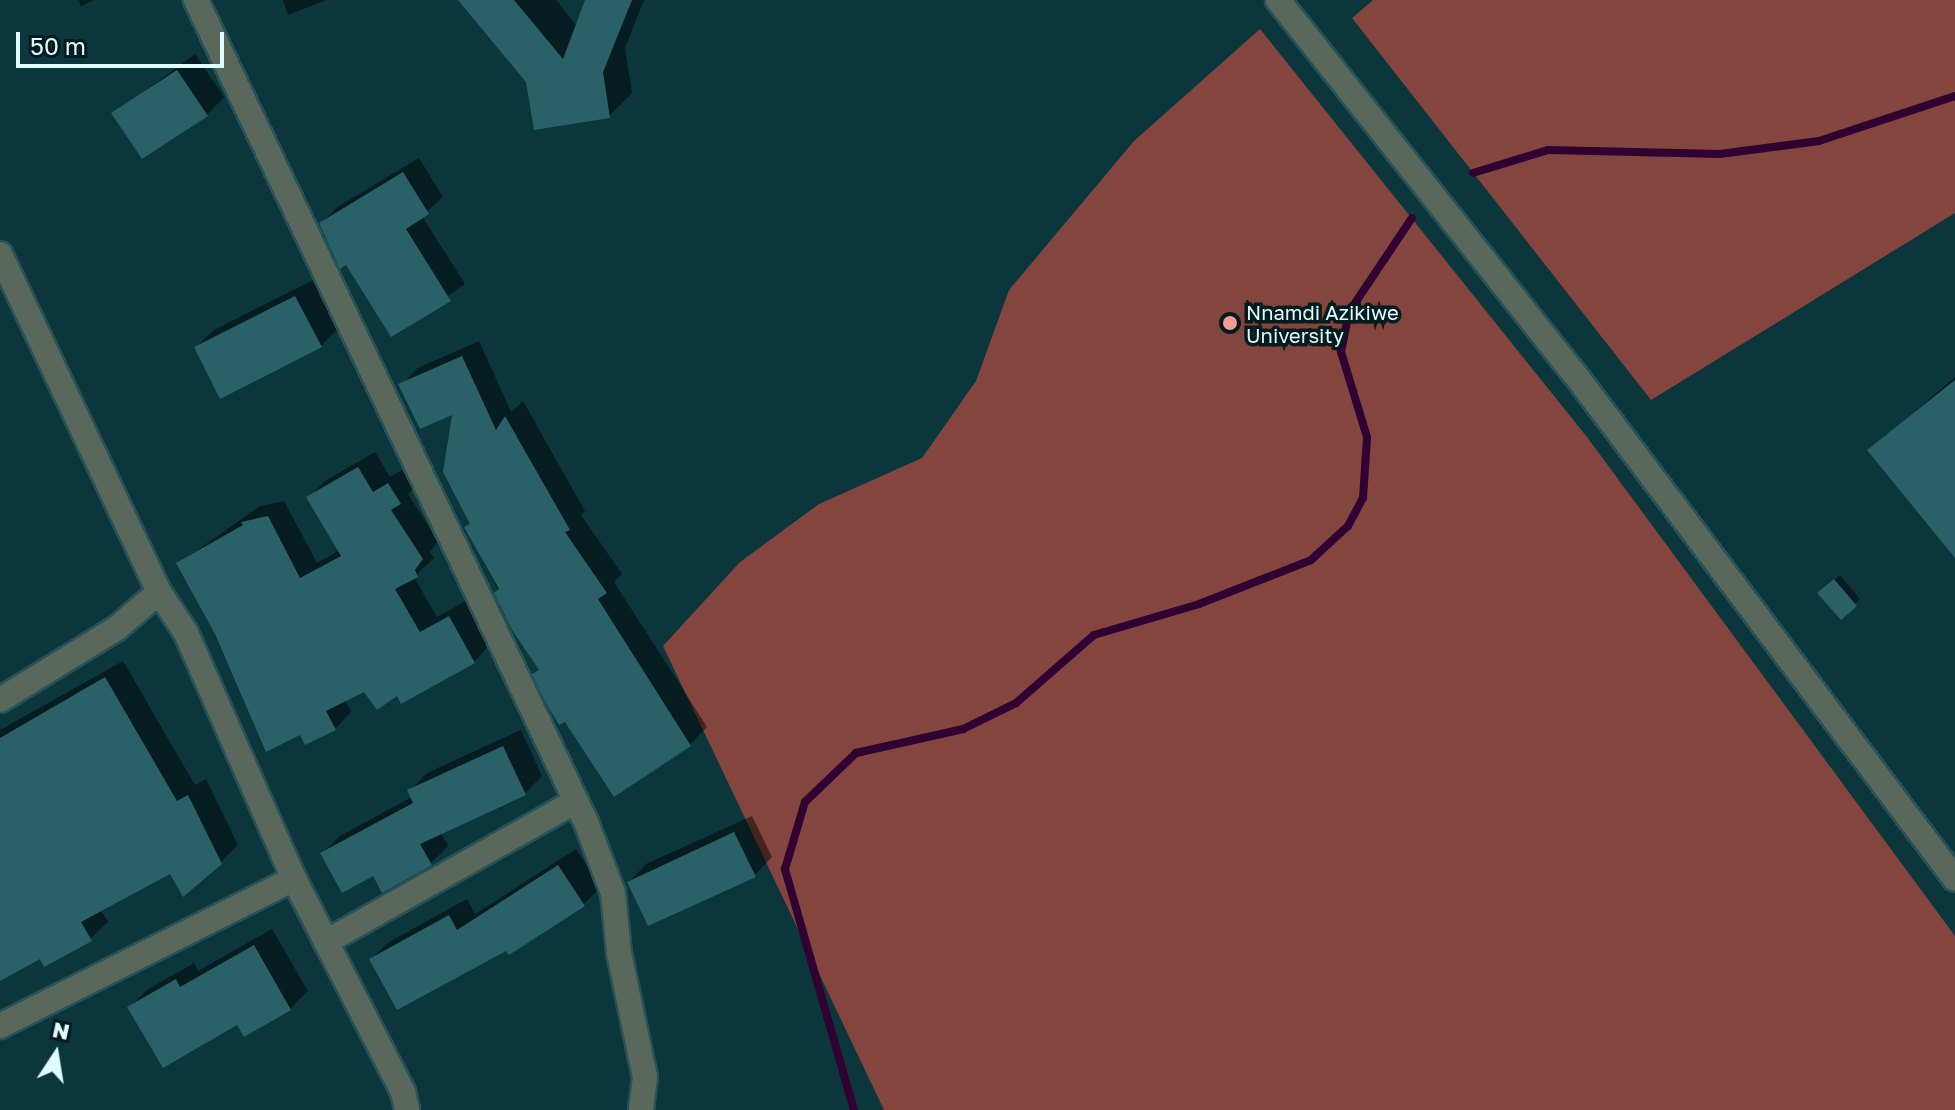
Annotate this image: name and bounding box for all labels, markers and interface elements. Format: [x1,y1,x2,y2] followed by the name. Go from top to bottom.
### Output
[20,16,228,66] scale bar
[30,31,86,60] text: 50 m
[1246,300,1399,347] place label: Nnamdi Azikiwe University
[1221,314,1239,332] marker: Nnamdi Azikiwe University
[16,1014,96,1094] north arrow
[50,1015,72,1045] text: N

